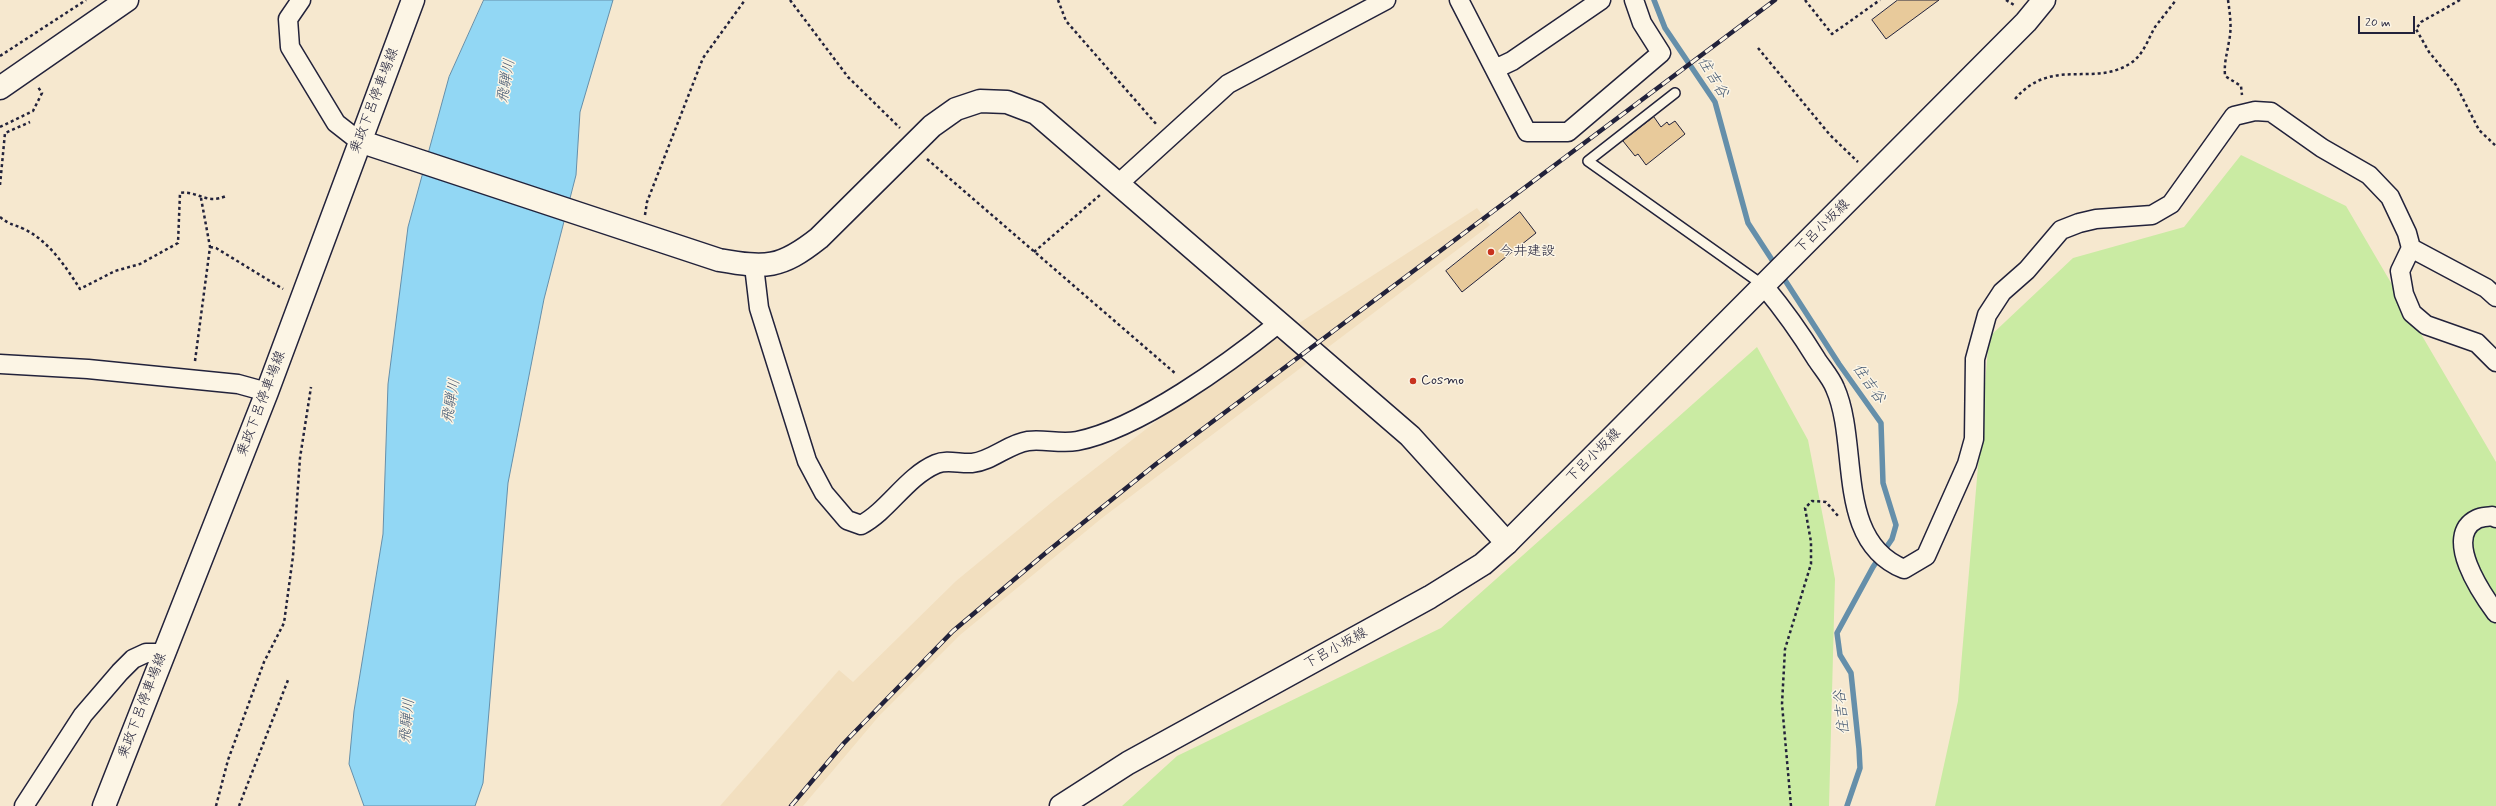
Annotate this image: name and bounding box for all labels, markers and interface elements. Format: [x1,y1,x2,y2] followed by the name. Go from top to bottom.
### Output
[2360,8,2417,34] scale bar
[2365,15,2391,31] text: 20 m
[347,46,403,156] street label: 乗政下呂停車場線
[1693,54,1731,102] water label: 住吉谷
[494,57,520,105] water label: 飛騨川
[1792,196,1854,258] street label: 下呂小坂線
[1499,244,1555,260] place label: 今井建設
[1486,247,1496,257] marker: 今井建設
[234,349,290,459] street label: 乗政下呂停車場線
[1848,360,1888,408] water label: 住吉谷
[1421,373,1464,389] place label: Cosmo
[1408,376,1418,386] marker: Cosmo
[439,377,465,425] water label: 飛騨川
[1563,425,1625,487] street label: 下呂小坂線
[1301,625,1371,673] street label: 下呂小坂線
[115,651,171,761] street label: 乗政下呂停車場線
[1832,689,1854,735] water label: 住吉谷
[397,698,419,744] water label: 飛騨川

